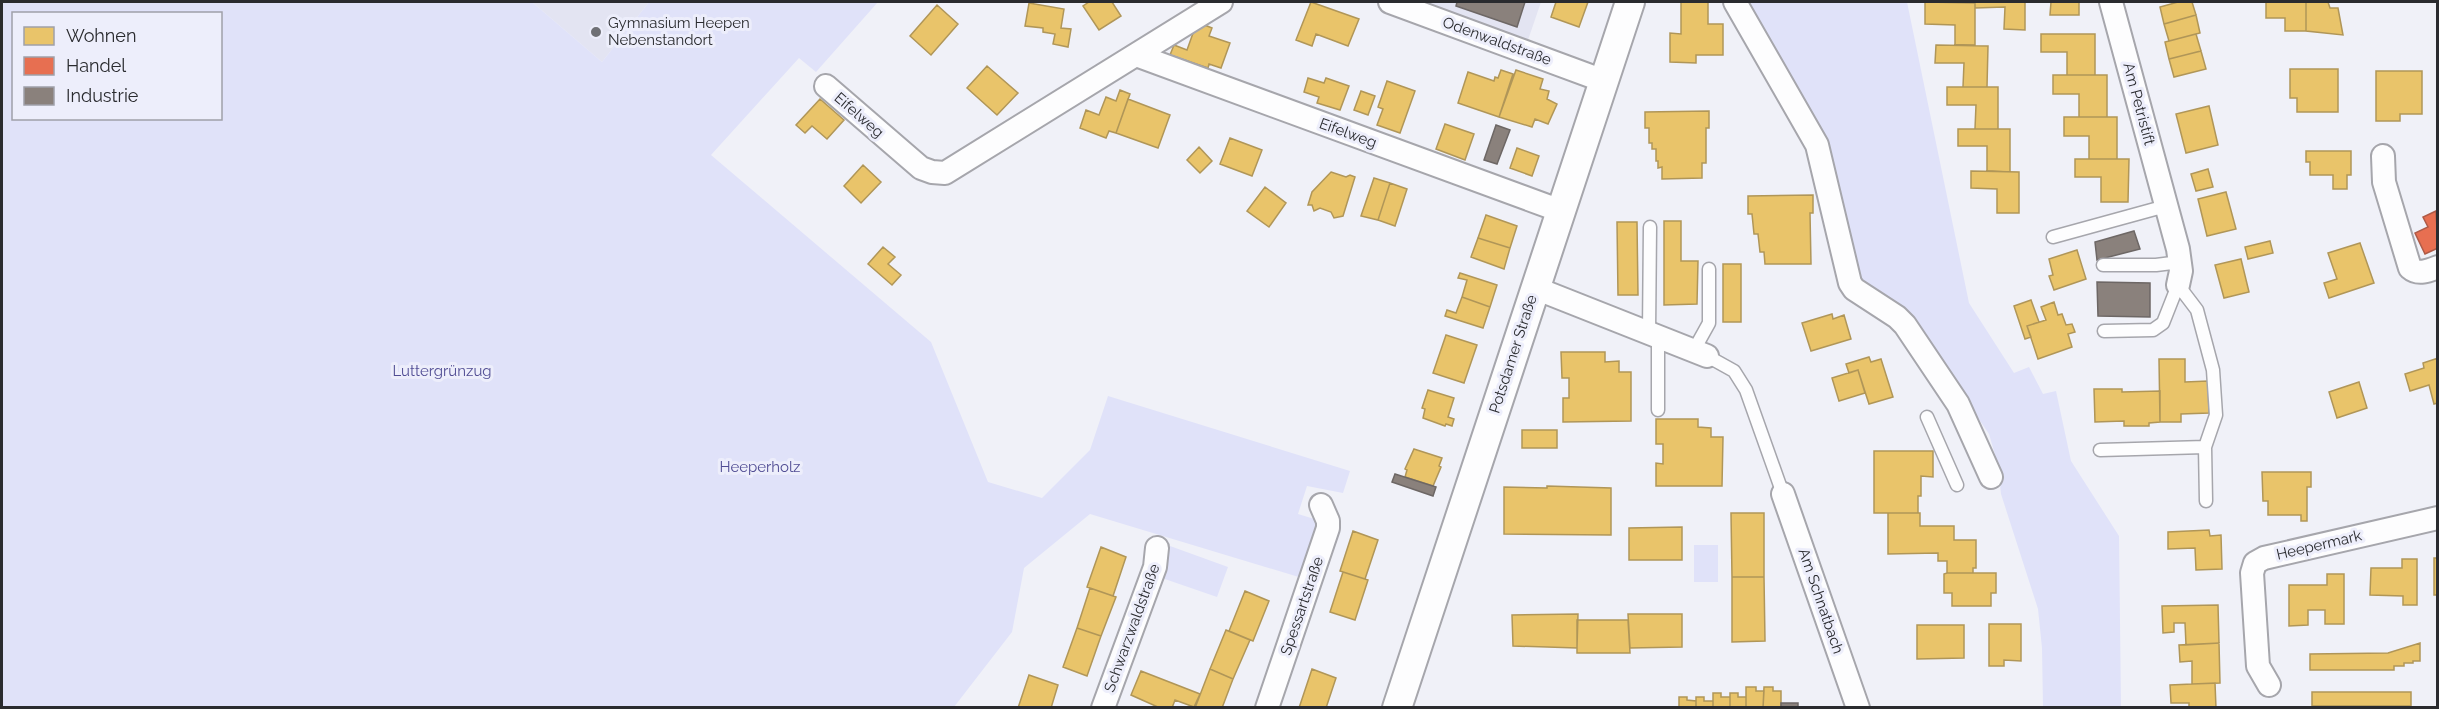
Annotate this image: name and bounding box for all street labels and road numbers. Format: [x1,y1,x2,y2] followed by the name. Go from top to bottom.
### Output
[1440,13,1554,69] street label: Odenwaldstraße
[2119,61,2159,147] street label: Am Petristift
[831,89,887,141] street label: Eifelweg
[1317,114,1379,152] street label: Eifelweg
[1485,292,1541,416] street label: Potsdamer Straße
[2275,526,2363,564] street label: Heepermark
[1795,546,1847,656] street label: Am Schnatbach
[1277,554,1327,658] street label: Spessartstraße
[1100,561,1164,695] street label: Schwarzwaldstraße

